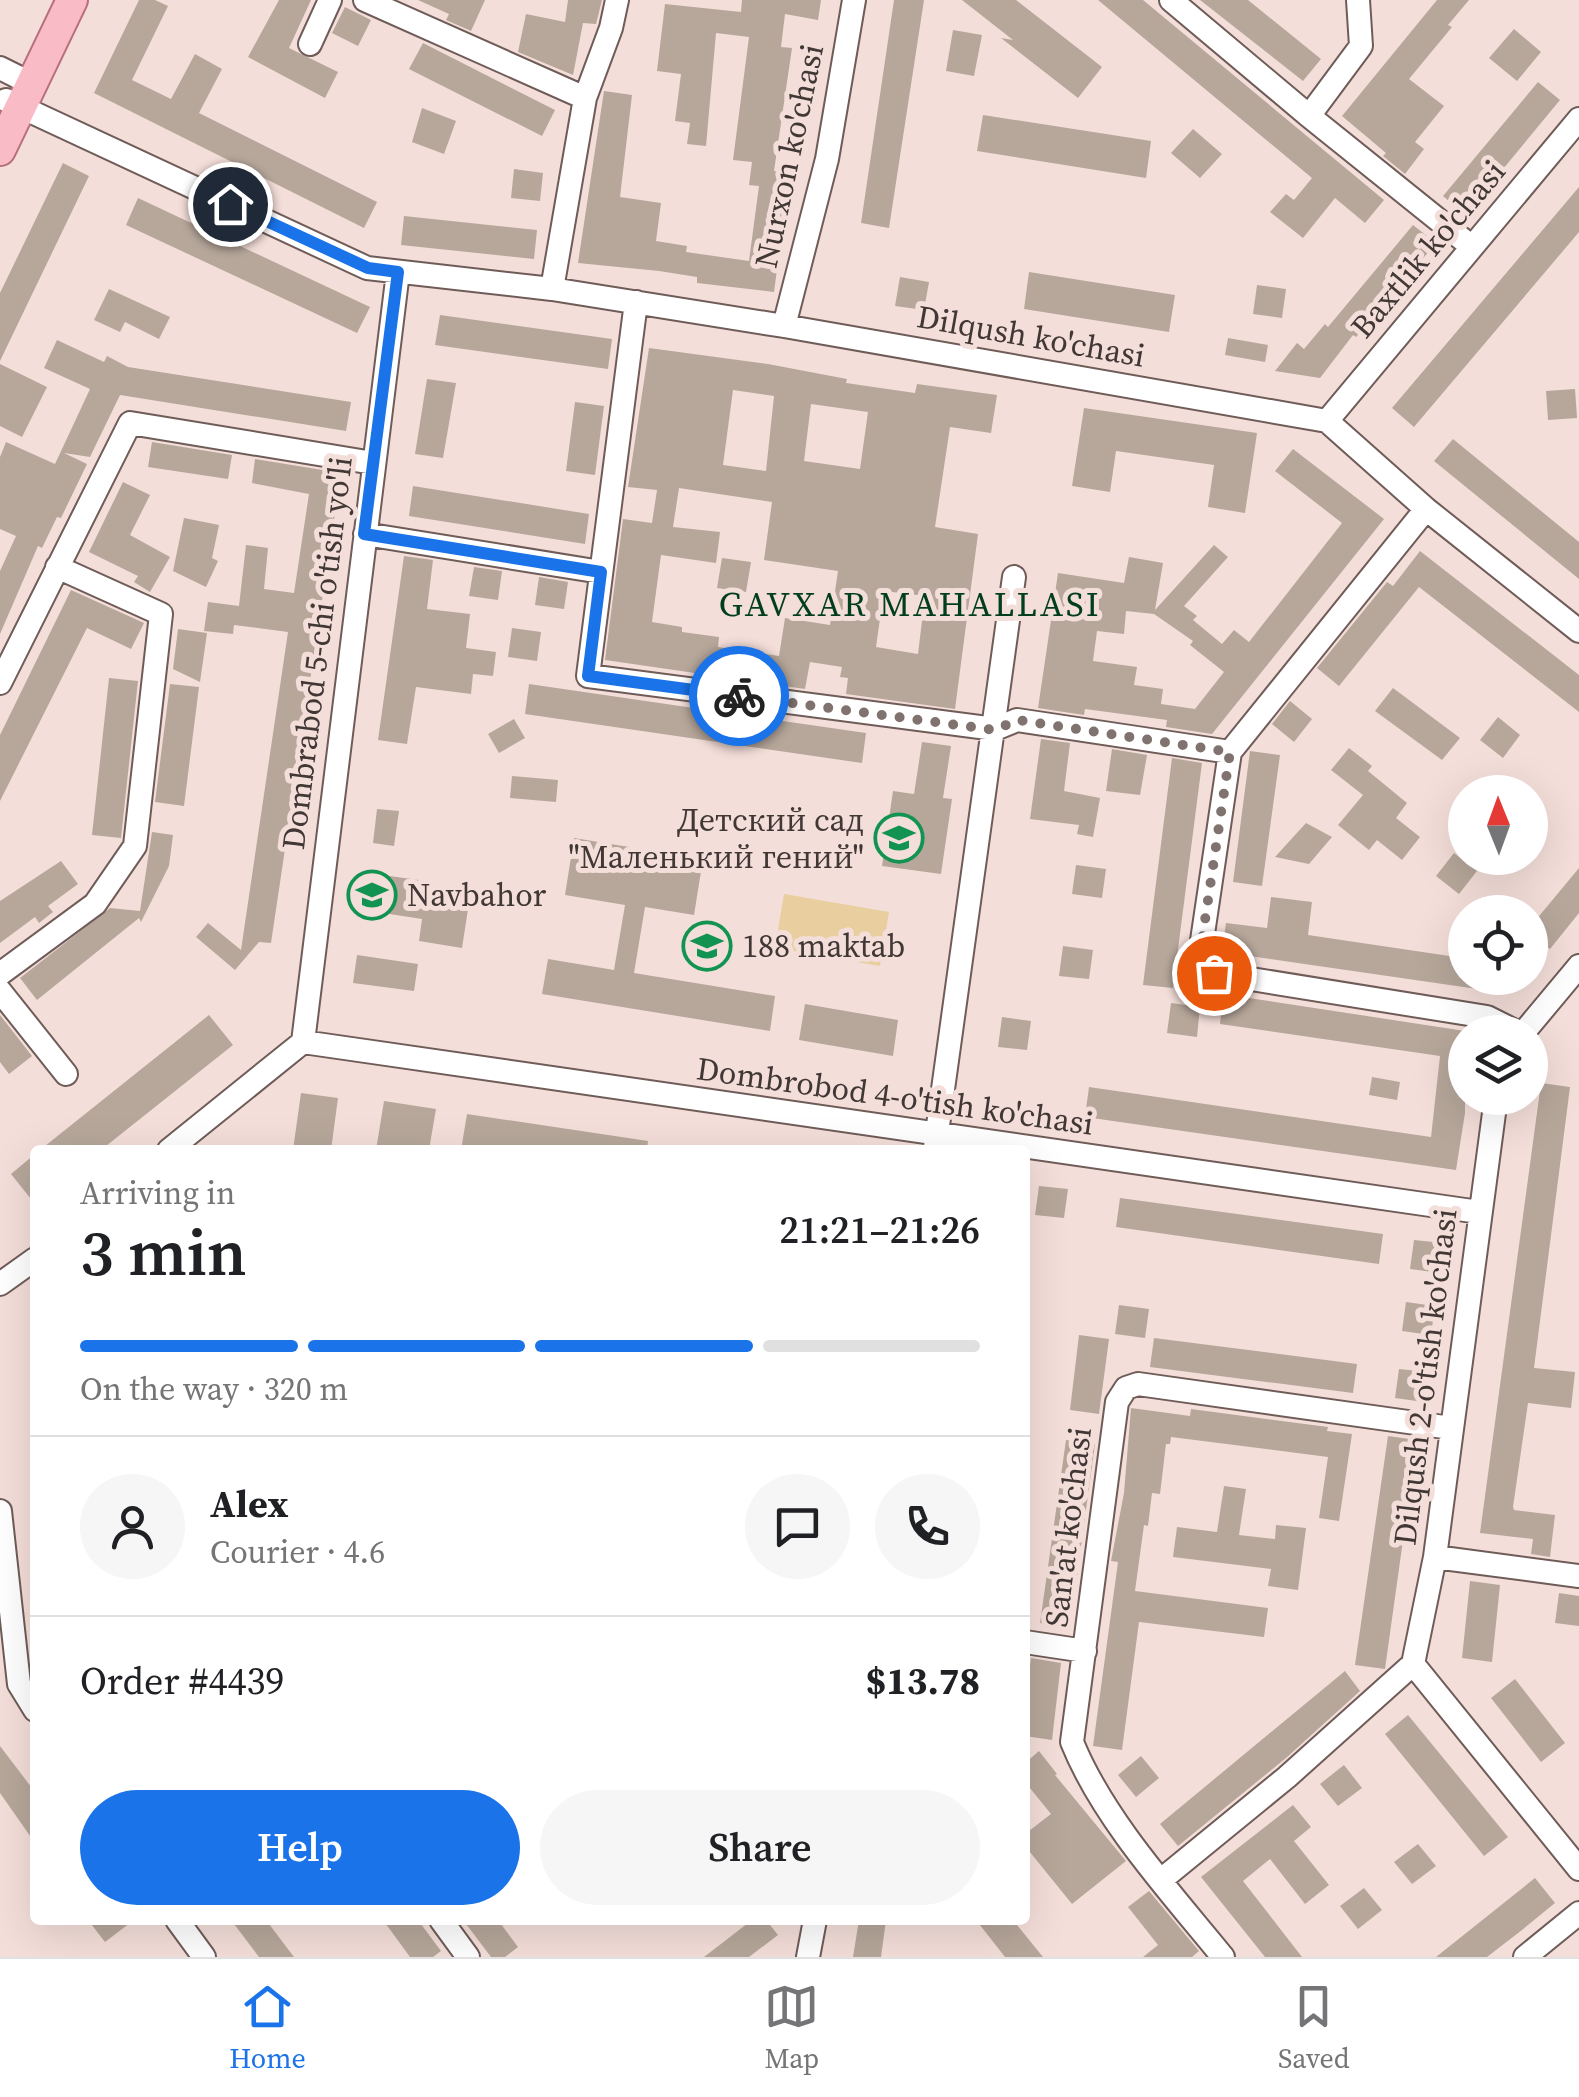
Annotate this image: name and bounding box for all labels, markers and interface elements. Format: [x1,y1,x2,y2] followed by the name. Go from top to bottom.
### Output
[744,40,834,272] street label: Nurxon ko'chasi
[1341,151,1515,347] street label: Baxtlik ko'chasi
[188,162,273,247] pin
[203,177,258,232] icon: home
[914,294,1148,378] street label: Dilqush ko'chasi
[271,454,363,852] street label: Dombrabod 5-chi o'tish yo'li
[719,580,1101,628] district label: GAVXAR MAHALLASI
[689,646,789,746] courier
[712,669,767,724] icon: bike
[1448,775,1548,875] north arrow
[1448,775,1548,1115] map controls
[568,798,864,879] place label: Детский сад "Маленький гений"
[873,812,925,864] school or university icon: Детский сад "Маленький гений"
[346,869,398,921] school or university icon: Navbahor
[407,873,547,917] place label: Navbahor
[1448,895,1548,995] button: locate
[681,920,733,972] school or university icon: 188 maktab
[742,924,905,968] place label: 188 maktab
[1172,931,1257,1016] pin
[1187,946,1242,1001] icon: bag
[1448,1015,1548,1115] button: layers
[694,1046,1096,1146] street label: Dombrobod 4-o'tish ko'chasi
[80,1171,235,1215] text: Arriving in
[779,1204,980,1256] text: 21:21–21:26
[1383,1206,1467,1548] street label: Dilqush 2-o'tish ko'chasi
[80,1208,247,1297] text: 3 min
[80,1367,348,1411] text: On the way · 320 m
[1034,1424,1102,1630] street label: San'at ko'chasi
[80,1474,185,1579] button: person
[745,1474,850,1579] button: chat
[875,1474,980,1579] button: phone
[210,1478,288,1530] text: Alex
[210,1530,385,1574] text: Courier · 4.6
[80,1655,284,1707] text: Order #4439
[866,1655,980,1707] text: $13.78
[80,1790,520,1905] button: Help
[540,1790,980,1905] button: Share
[229,1979,306,2077] tab: Home
[764,1979,819,2077] tab: Map
[1278,1979,1350,2077] tab: Saved

